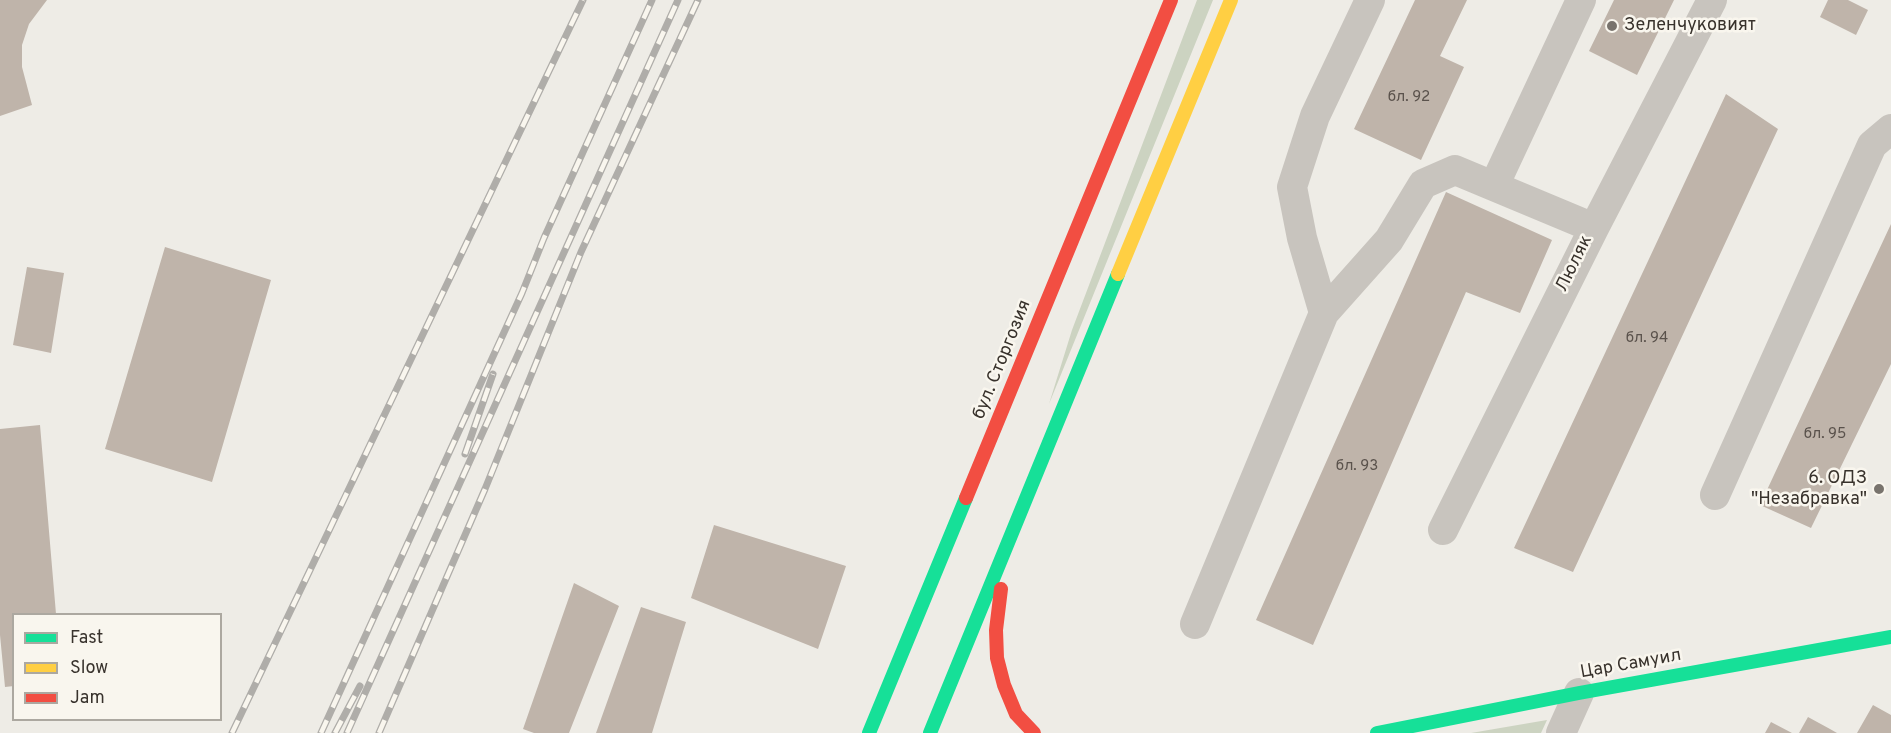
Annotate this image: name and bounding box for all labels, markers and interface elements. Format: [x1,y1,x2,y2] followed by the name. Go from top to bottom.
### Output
[1624,15,1756,37] place label: Зеленчуковият
[1605,19,1619,33] marker: Зеленчуковият
[1388,89,1430,107] house number: бл. 92
[1552,232,1598,296] street label: Люляк
[969,297,1037,423] street label: бул. Сторгозия
[1626,330,1668,348] house number: бл. 94
[1804,426,1846,444] house number: бл. 95
[1336,458,1378,476] house number: бл. 93
[1751,468,1867,510] place label: 6. ОДЗ "Незабравка"
[1872,482,1886,496] marker: 6. ОДЗ "Незабравка"
[12,613,222,721] legend
[70,627,103,650] text: Fast
[1579,646,1683,684] street label: Цар Самуил
[70,657,108,680] text: Slow
[70,687,105,710] text: Jam

